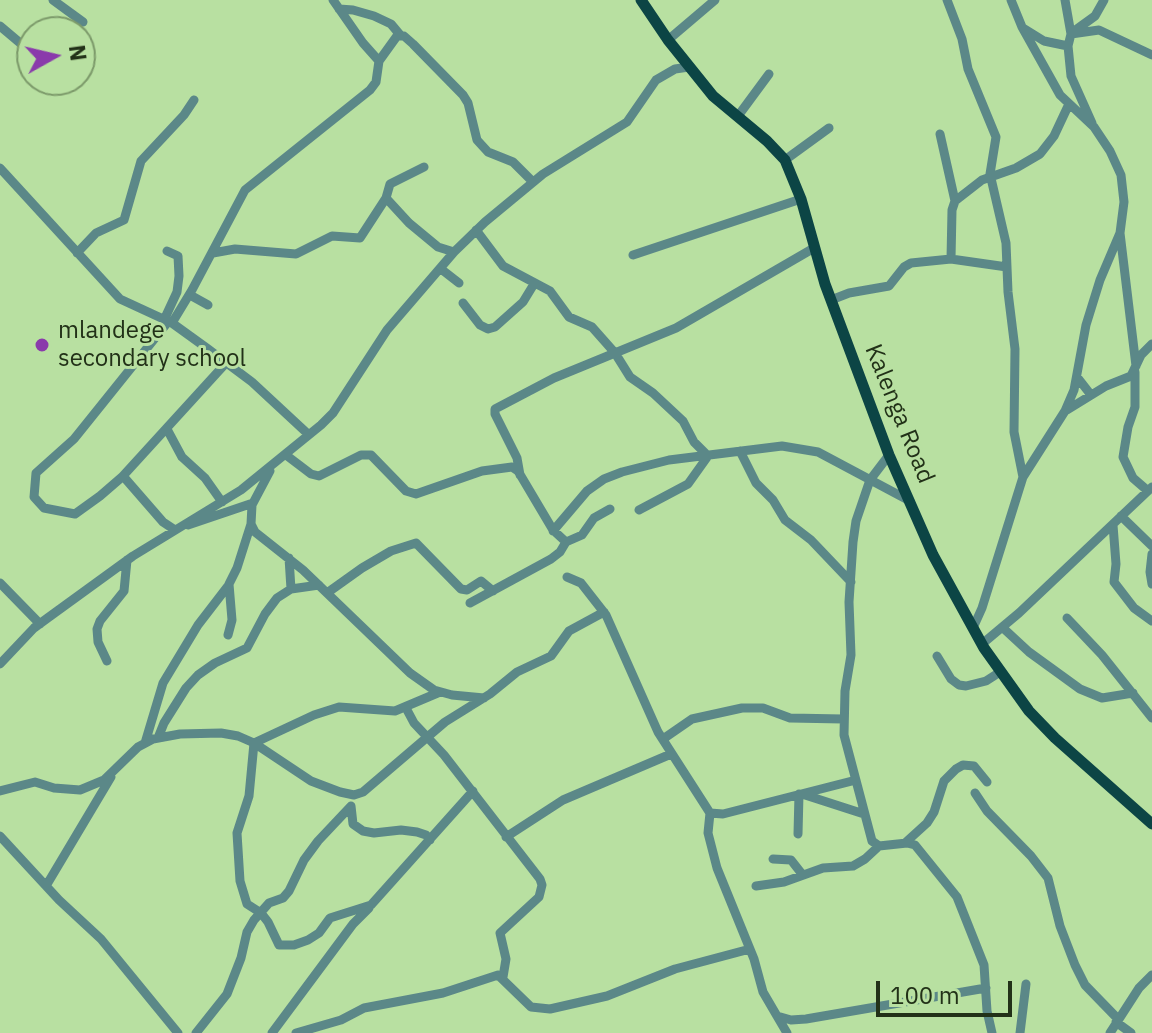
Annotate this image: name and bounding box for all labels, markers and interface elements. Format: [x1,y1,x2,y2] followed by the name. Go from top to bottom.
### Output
[16,16,96,96] north arrow
[63,43,94,63] text: N
[58,317,246,373] place label: mlandege secondary school
[33,336,51,354] marker: mlandege secondary school
[858,340,940,488] street label: Kalenga Road
[880,965,1016,1015] scale bar
[890,979,960,1011] text: 100 m

